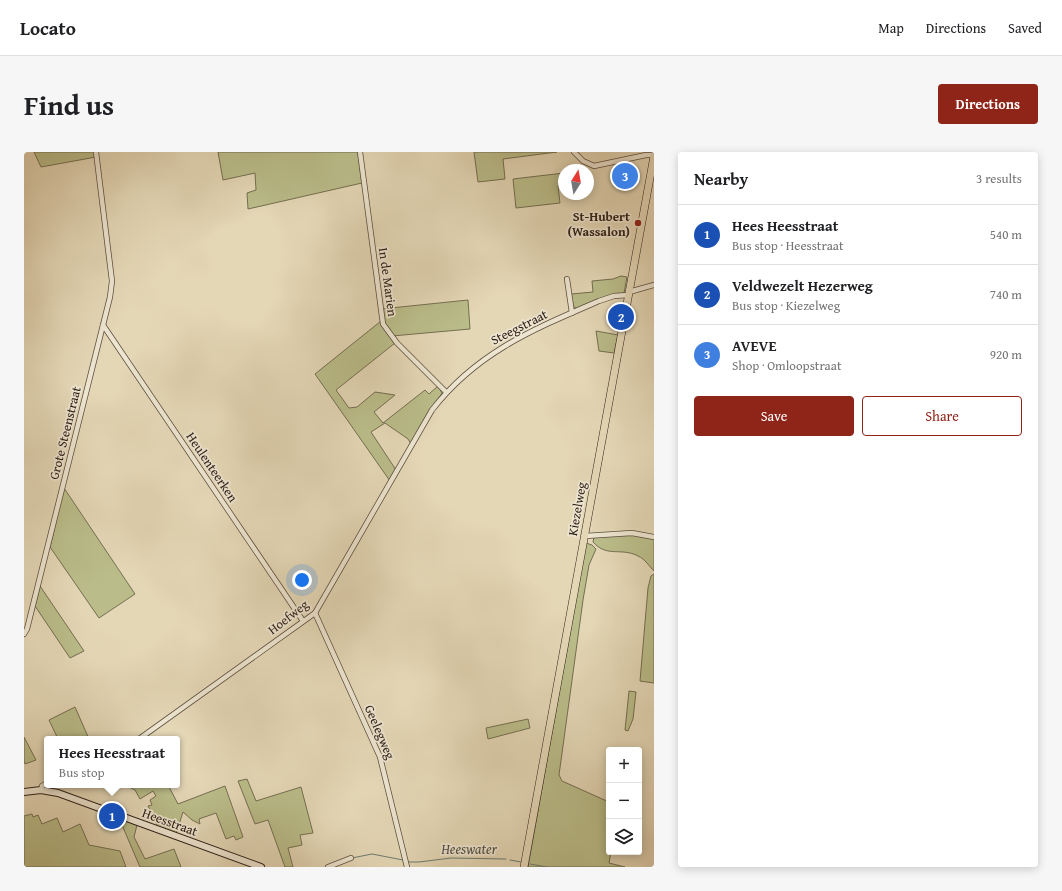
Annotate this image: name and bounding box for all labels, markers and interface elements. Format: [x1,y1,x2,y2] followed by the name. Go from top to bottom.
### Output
[20,14,76,42] text: Locato
[878,18,904,38] text: Map
[926,18,986,38] text: Directions
[1008,18,1042,38] text: Saved
[24,84,114,125] text: Find us
[938,84,1038,124] button: Directions
[612,161,638,191] pin: 3
[558,164,594,200] north arrow
[694,166,748,191] text: Nearby
[976,169,1022,188] text: 3 results
[568,207,630,241] place label: St-Hubert (Wassalon)
[732,215,838,236] text: Hees Heesstraat
[633,218,643,228] marker: St-Hubert (Wassalon)
[704,225,710,244] text: 1
[990,225,1022,244] text: 540 m
[732,236,844,255] text: Bus stop · Heesstraat
[374,246,402,318] street label: In de Marien
[732,275,873,296] text: Veldwezelt Hezerweg
[704,285,710,304] text: 2
[990,285,1022,304] text: 740 m
[732,296,840,315] text: Bus stop · Kiezelweg
[608,302,634,332] pin: 2
[487,304,551,349] street label: Steegstraat
[732,335,777,356] text: AVEVE
[704,345,710,364] text: 3
[990,345,1022,364] text: 920 m
[732,356,841,375] text: Shop · Omloopstraat
[44,384,86,482] street label: Grote Steenstraat
[694,396,854,436] button: Save
[862,396,1022,436] button: Share
[182,428,243,506] street label: Heulenteerken
[563,480,591,537] street label: Kiezelweg
[292,570,312,590] your location
[264,595,313,639] street label: Hoefweg
[360,702,400,763] street label: Geelegweg
[44,736,180,788] popup
[59,742,165,763] text: Hees Heesstraat
[606,747,642,855] map controls
[606,747,642,783] button: +
[59,763,105,782] text: Bus stop
[606,783,642,819] button: −
[99,801,125,831] pin: 1
[140,803,201,841] street label: Heesstraat
[606,819,642,855] button: layers
[440,839,498,859] water label: Heeswater

